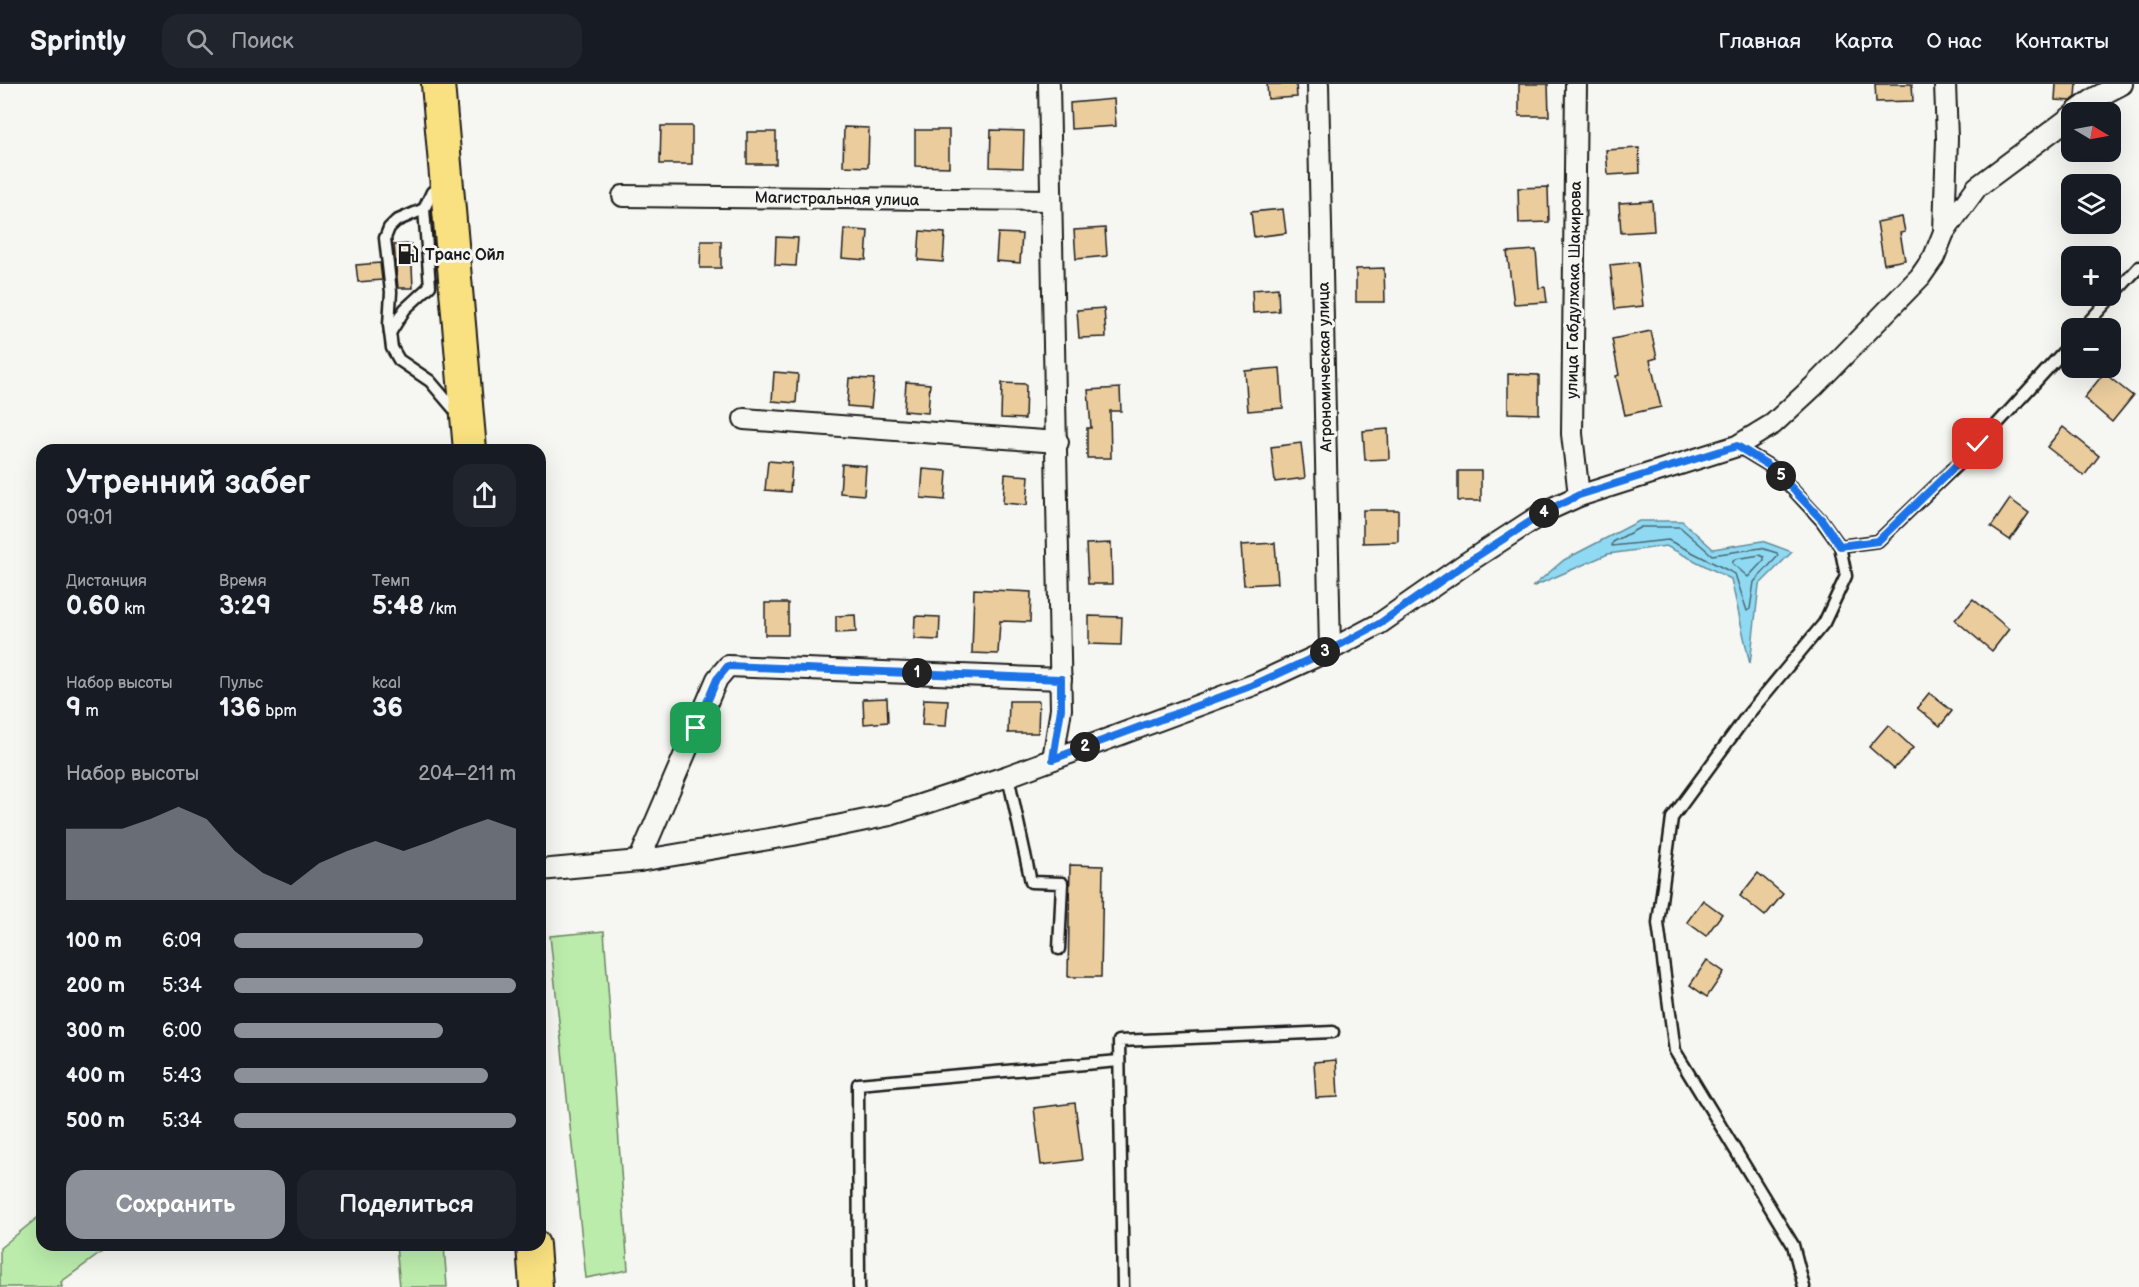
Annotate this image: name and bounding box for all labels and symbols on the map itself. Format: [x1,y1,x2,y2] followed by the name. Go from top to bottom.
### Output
[2061,102,2121,162] north arrow
[1563,180,1586,399] street label: улица Габдулхака Шакирова
[754,189,920,210] street label: Магистральная улица
[396,242,420,266] fuel station icon: Транс Ойл
[425,246,505,265] place label: Транс Ойл
[1315,281,1337,453] street label: Агрономическая улица
[1952,418,2003,469] pin
[1766,461,1796,491] pin: 5
[1529,498,1559,528] pin: 4
[1310,637,1340,667] pin: 3
[902,658,932,688] pin: 1
[670,702,721,753] pin
[1070,732,1100,762] pin: 2

